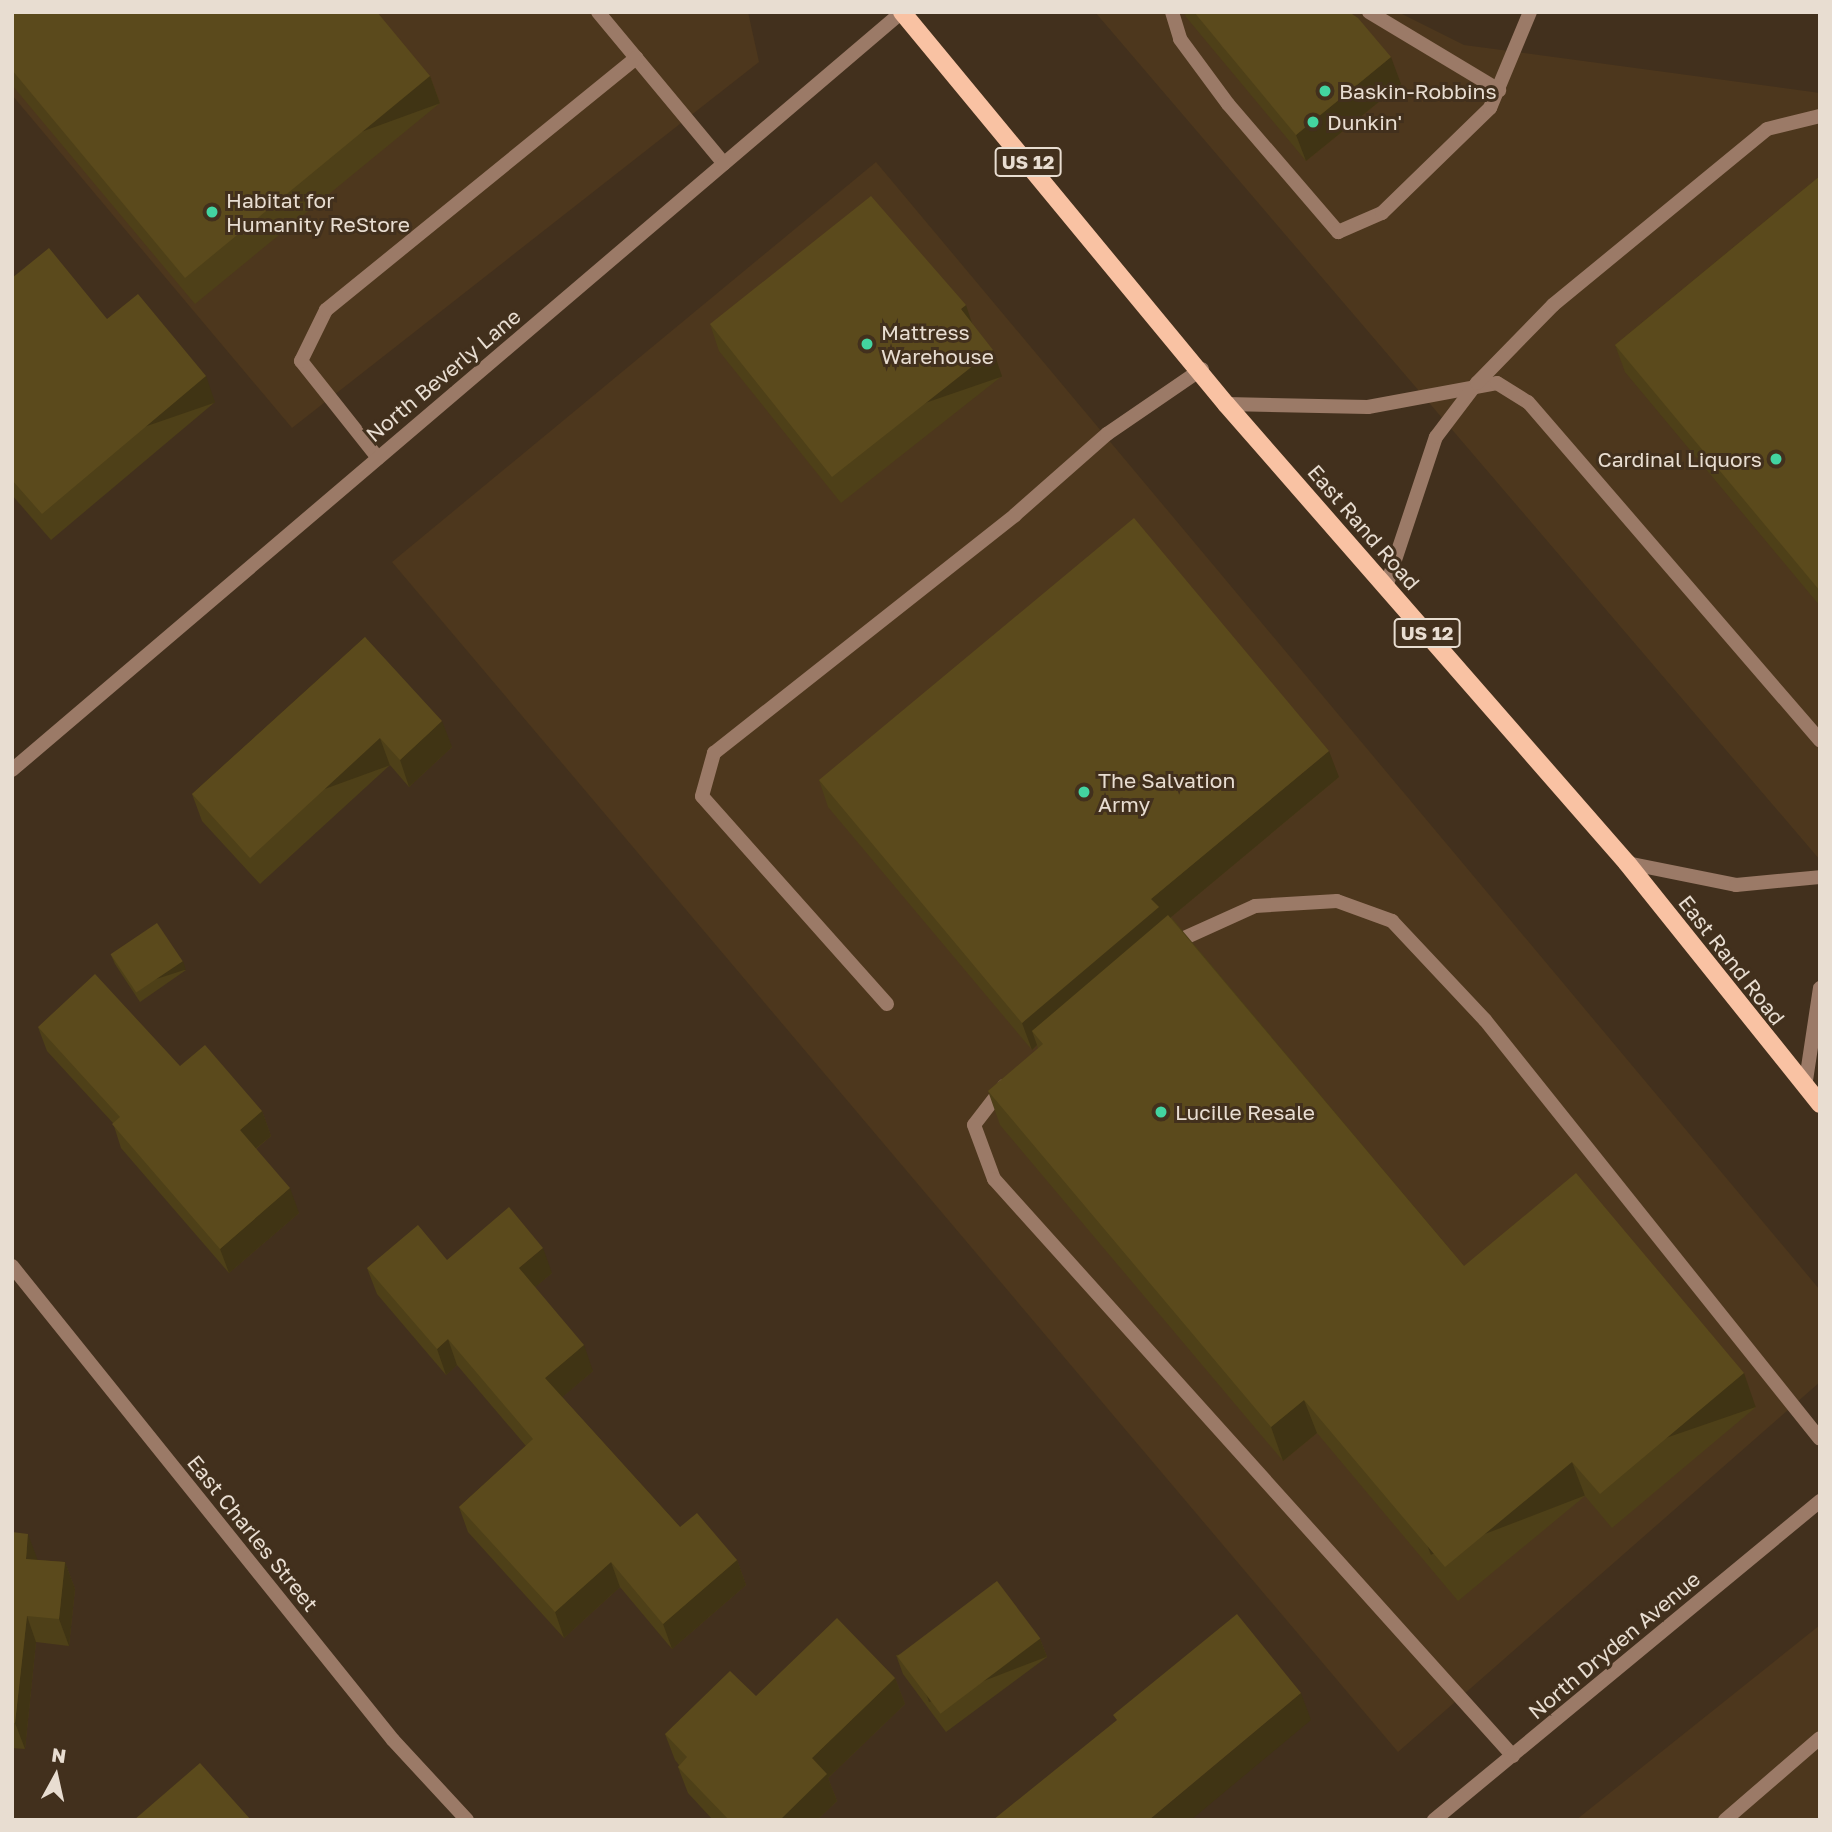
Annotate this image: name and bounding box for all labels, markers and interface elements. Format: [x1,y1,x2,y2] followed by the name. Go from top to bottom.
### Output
[1339,78,1497,104] place label: Baskin-Robbins
[1317,83,1333,99] marker: Baskin-Robbins
[1327,109,1402,135] place label: Dunkin'
[1305,114,1321,130] marker: Dunkin'
[993,146,1063,178] road number: US 12
[226,187,410,237] place label: Habitat for Humanity ReStore
[204,204,220,220] marker: Habitat for Humanity ReStore
[361,303,525,447] street label: North Beverly Lane
[881,319,994,369] place label: Mattress Warehouse
[859,336,875,352] marker: Mattress Warehouse
[1597,446,1762,472] place label: Cardinal Liquors
[1768,451,1784,467] marker: Cardinal Liquors
[1303,459,1425,595] street label: East Rand Road
[1392,618,1462,648] road number: US 12
[1098,767,1235,817] place label: The Salvation Army
[1076,784,1092,800] marker: The Salvation Army
[1674,890,1790,1030] street label: East Rand Road
[1175,1099,1315,1125] place label: Lucille Resale
[1153,1104,1169,1120] marker: Lucille Resale
[182,1450,324,1616] street label: East Charles Street
[1523,1566,1705,1724] street label: North Dryden Avenue
[21,1741,91,1811] north arrow
[50,1742,68,1767] text: N

